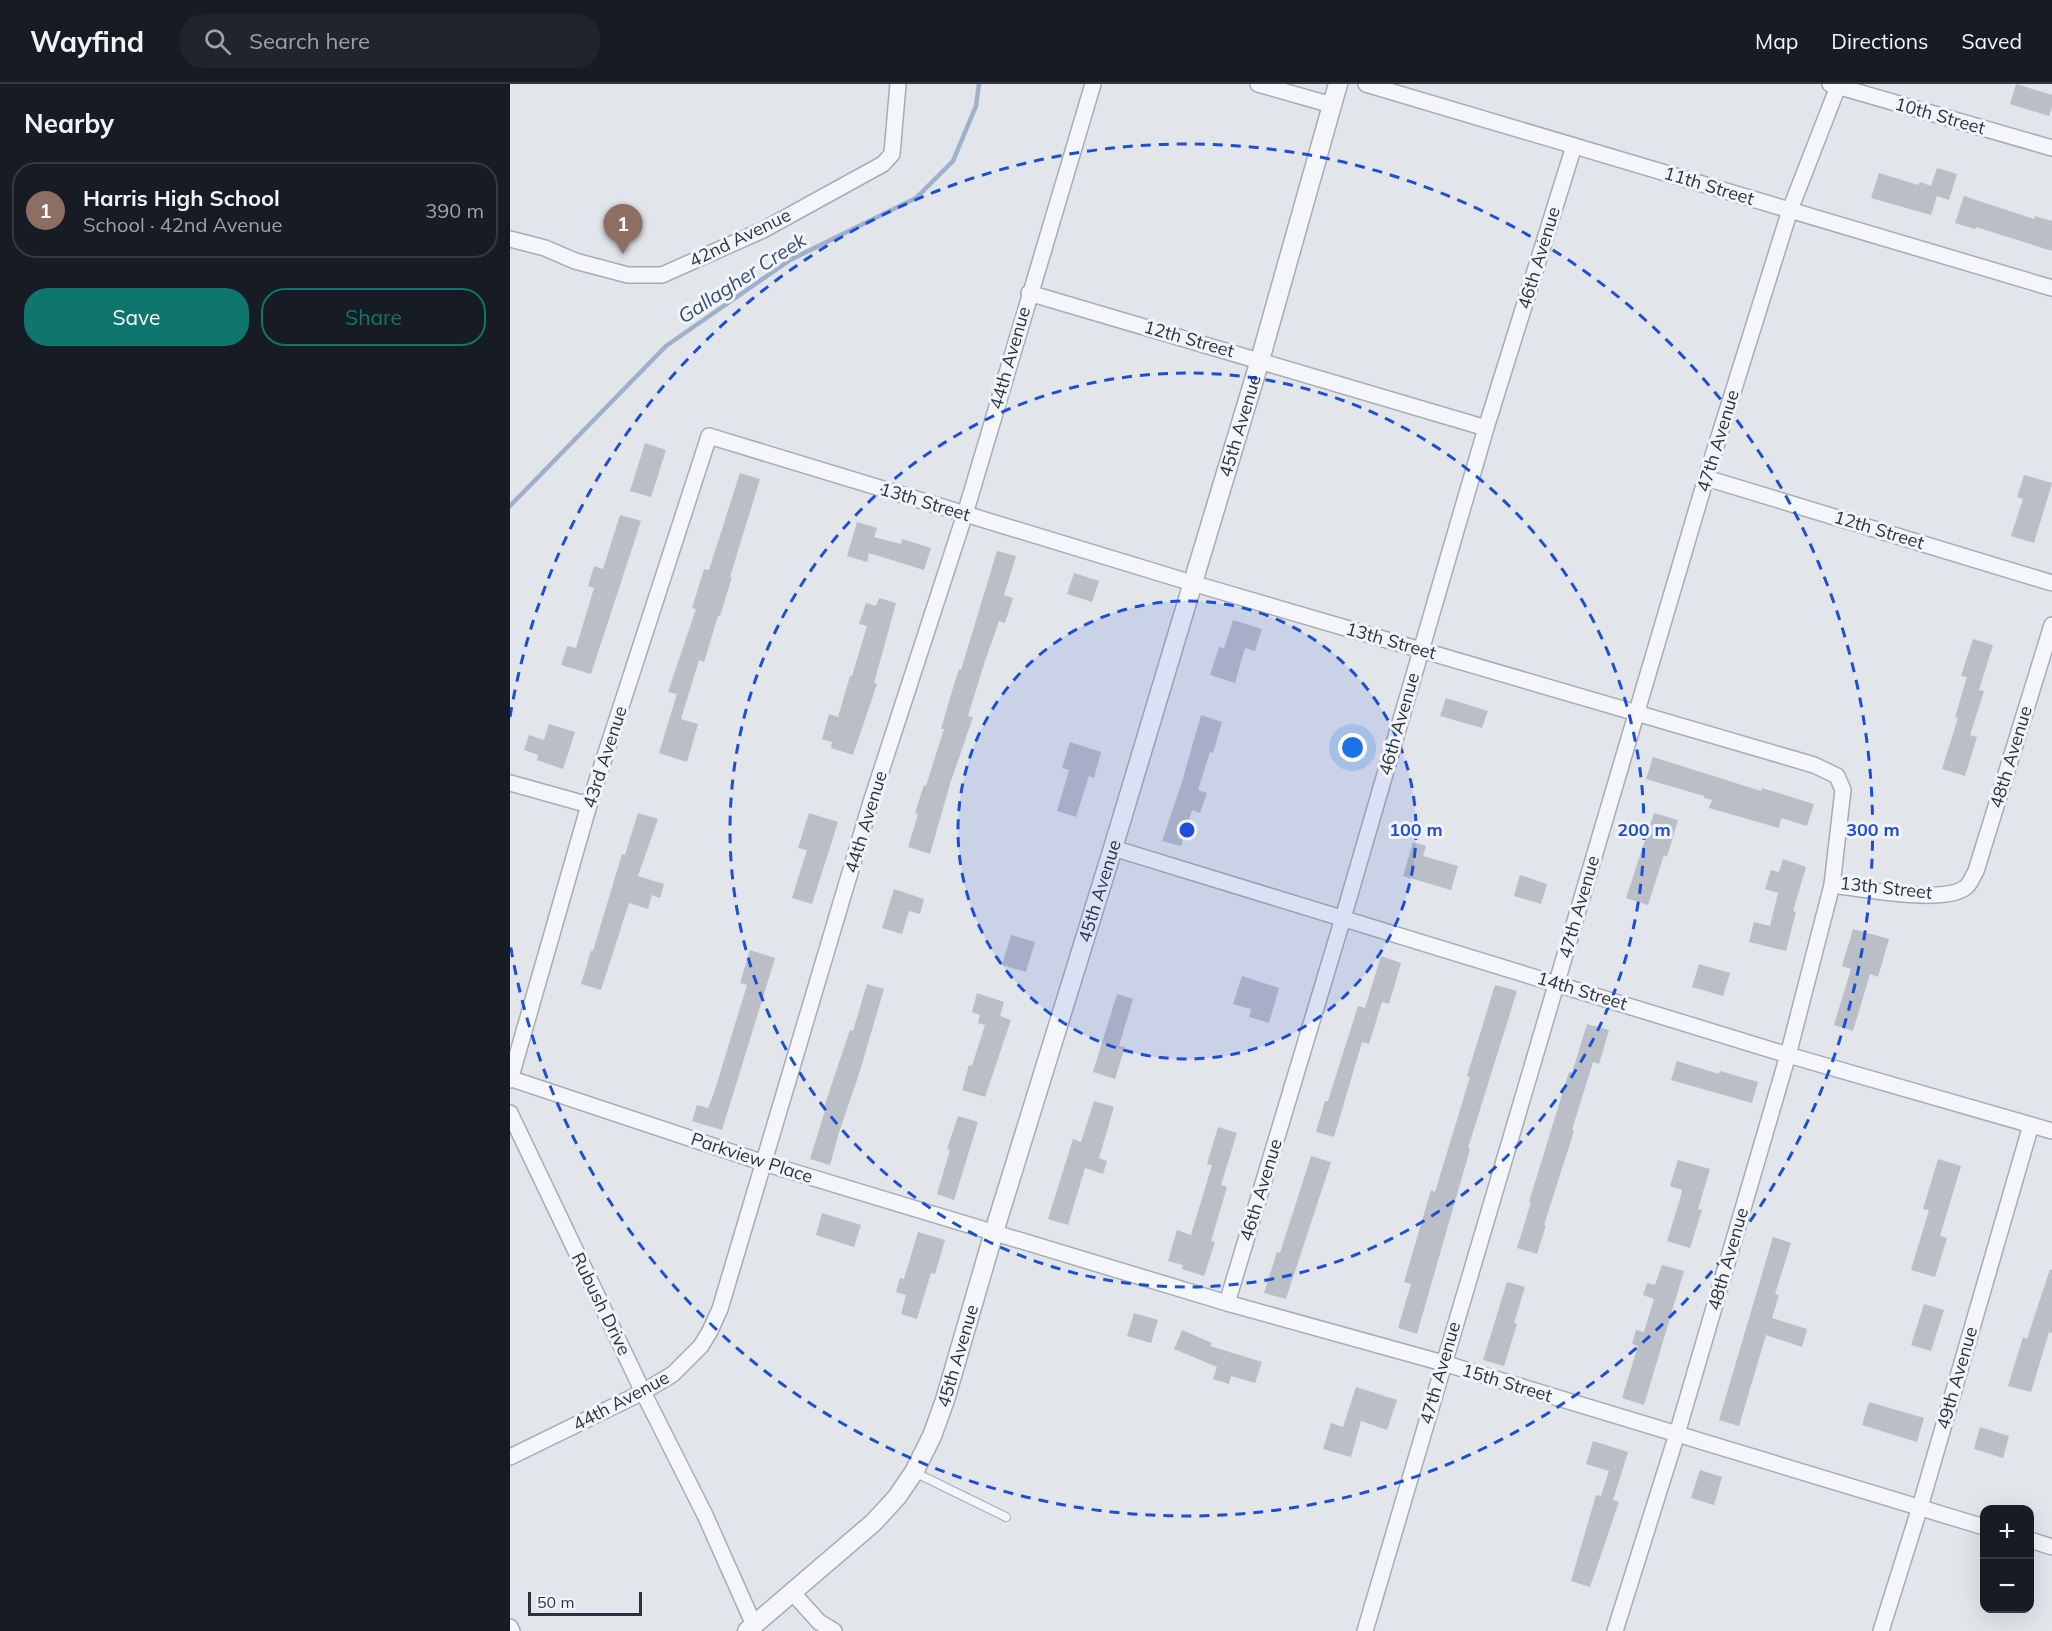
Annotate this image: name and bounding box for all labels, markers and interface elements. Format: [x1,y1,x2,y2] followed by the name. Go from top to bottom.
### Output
[180,14,600,68] search box
[30,24,144,59] text: Wayfind
[201,25,234,58] icon: search
[249,27,370,55] text: Search here
[1755,28,1798,54] text: Map
[1831,28,1928,54] text: Directions
[1961,28,2022,54] text: Saved
[1892,92,1988,139] street label: 10th Street
[24,107,114,140] text: Nearby
[1661,161,1757,210] street label: 11th Street
[83,184,280,212] text: Harris High School
[40,198,52,223] text: 1
[425,198,484,223] text: 390 m
[685,203,794,272] street label: 42nd Avenue
[604,204,642,254] pin: 1
[1512,204,1565,312] street label: 46th Avenue
[83,212,282,237] text: School · 42nd Avenue
[673,226,811,328] water label: Gallagher Creek
[24,288,249,346] button: Save
[261,288,486,346] button: Share
[984,304,1035,412] street label: 44th Avenue
[1141,315,1237,362] street label: 12th Street
[1213,372,1266,480] street label: 45th Avenue
[1691,387,1744,495] street label: 47th Avenue
[877,477,973,526] street label: 13th Street
[1831,505,1927,554] street label: 12th Street
[1343,617,1439,664] street label: 13th Street
[1373,670,1424,778] street label: 46th Avenue
[577,703,632,811] street label: 43rd Avenue
[1984,703,2037,811] street label: 48th Avenue
[1338,733,1367,762] your location
[839,768,892,876] street label: 44th Avenue
[1389,818,1443,841] text: 100 m
[1617,818,1671,841] text: 200 m
[1846,818,1900,841] text: 300 m
[1177,820,1197,840] centre of rings
[1073,837,1126,945] street label: 45th Avenue
[1553,853,1604,961] street label: 47th Avenue
[1839,871,1933,904] street label: 13th Street
[1534,966,1630,1015] street label: 14th Street
[688,1127,816,1188] street label: Parkview Place
[1234,1136,1287,1244] street label: 46th Avenue
[1702,1205,1753,1313] street label: 48th Avenue
[567,1249,636,1359] street label: Rubush Drive
[931,1302,983,1410] street label: 45th Avenue
[1414,1319,1465,1427] street label: 47th Avenue
[1931,1324,1982,1432] street label: 49th Avenue
[1459,1358,1555,1407] street label: 15th Street
[569,1366,673,1436] street label: 44th Avenue
[1980,1505,2034,1613] map controls
[1980,1505,2034,1559] button: +
[1980,1559,2034,1613] button: −
[528,1589,642,1616] scale bar
[537,1592,574,1612] text: 50 m

